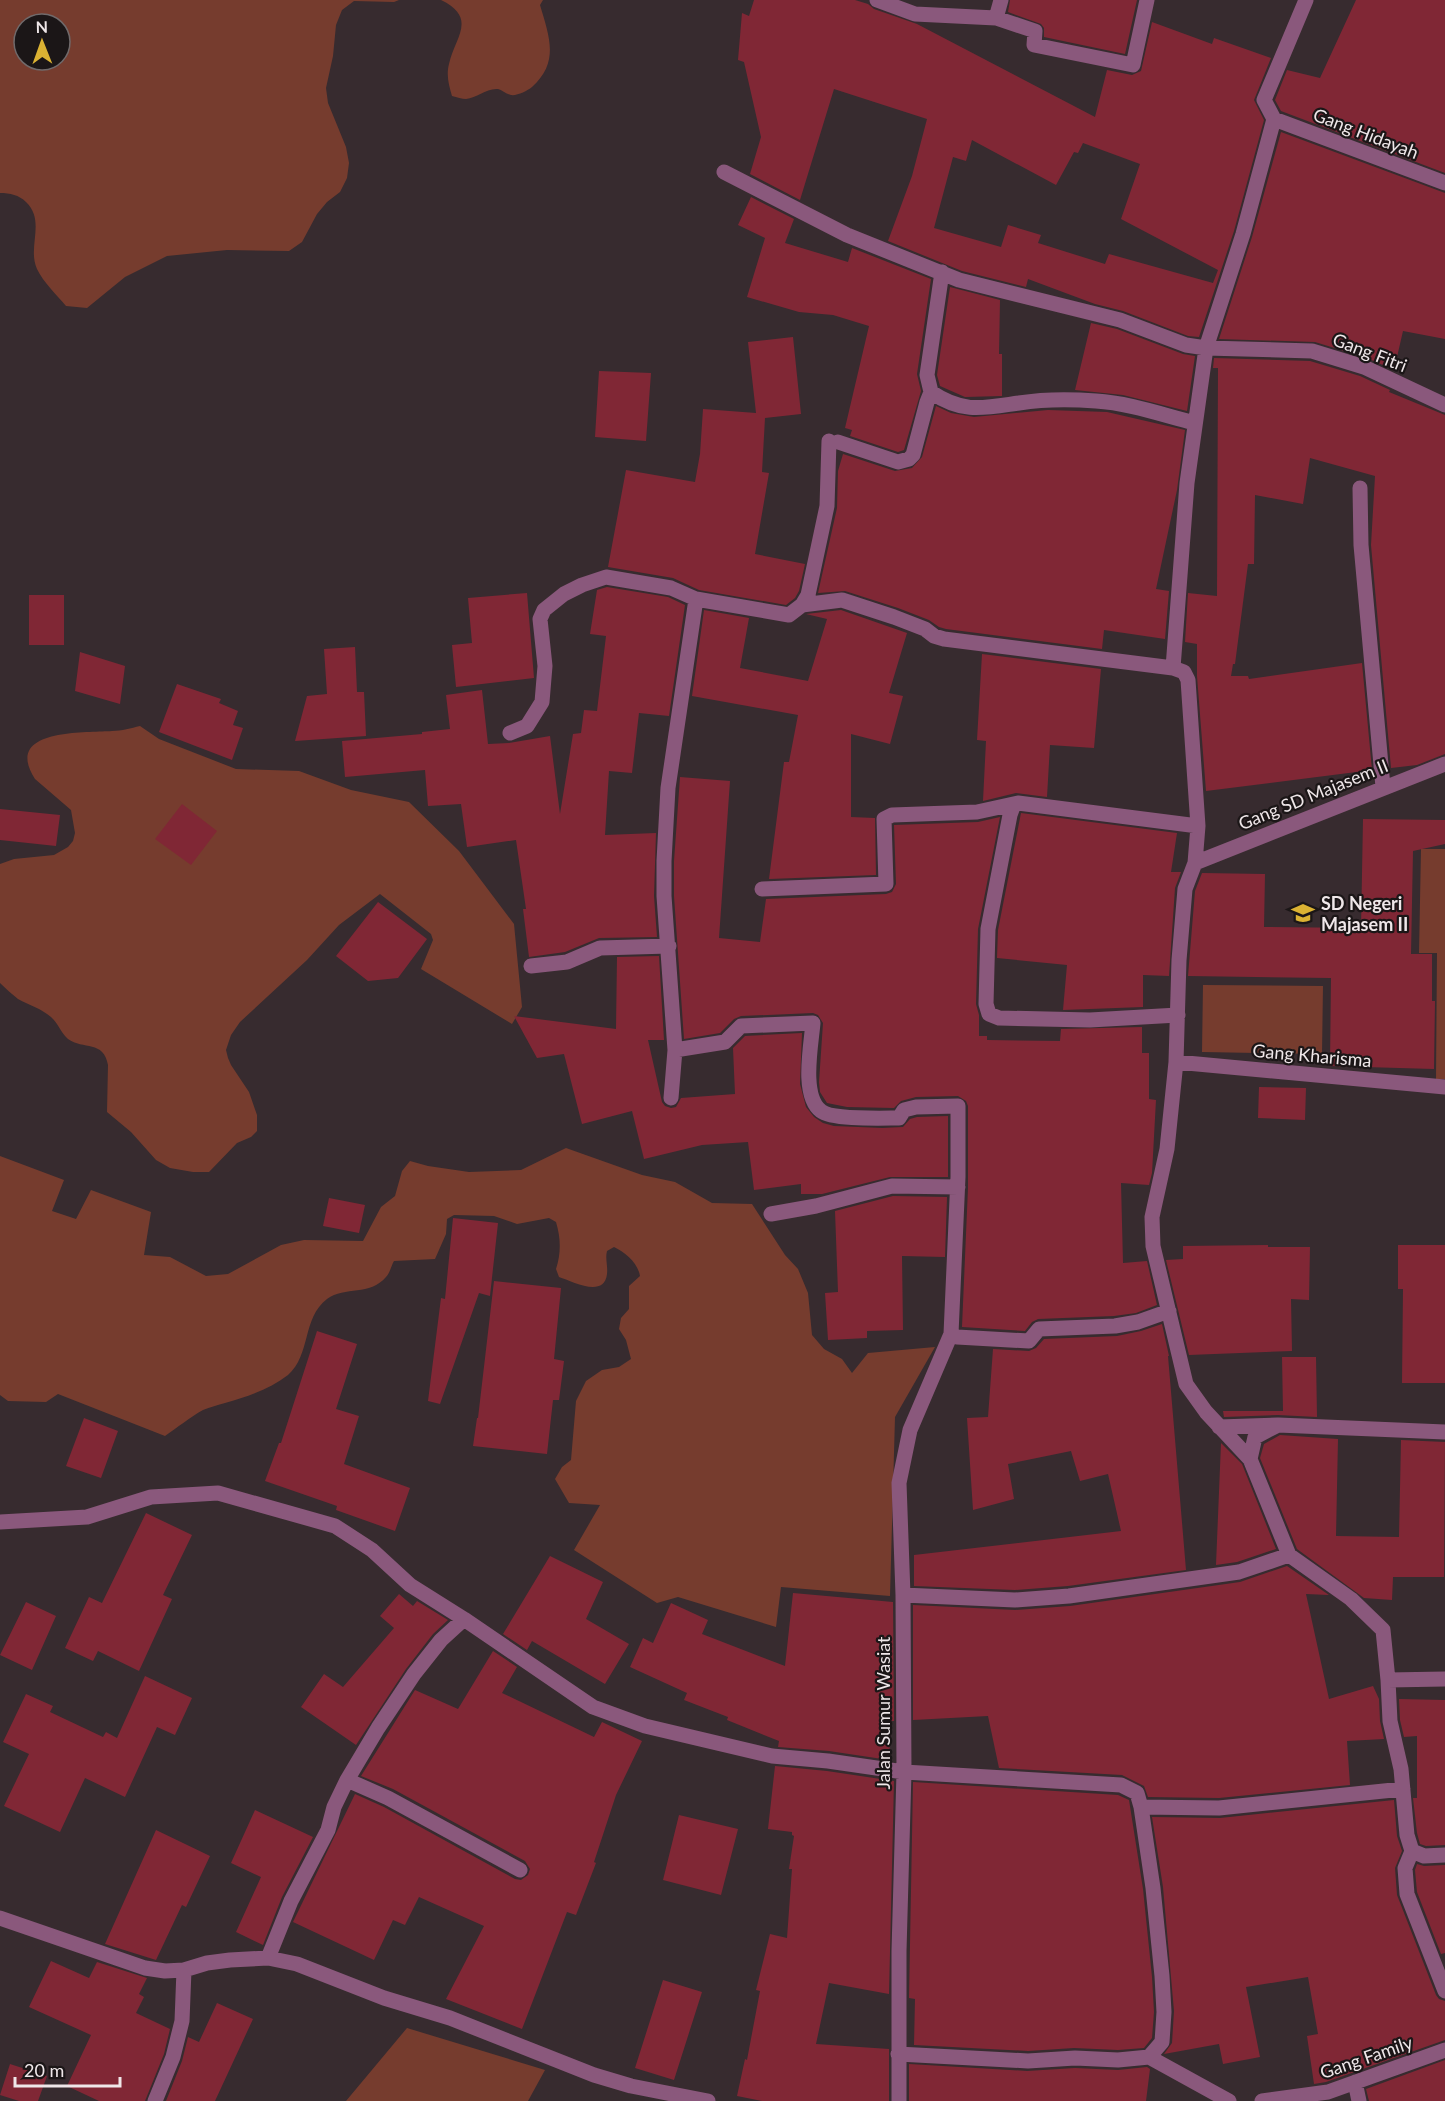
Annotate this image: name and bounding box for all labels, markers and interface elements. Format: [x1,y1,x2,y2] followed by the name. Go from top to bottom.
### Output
[12,12,72,72] north arrow
[35,17,48,36] text: N
[1310,103,1422,163] street label: Gang Hidayah
[1330,328,1410,376] street label: Gang Fitri
[1235,754,1391,834] street label: Gang SD Majasem II
[1321,892,1408,935] place label: SD Negeri Majasem II
[1290,900,1316,926] school or university icon: SD Negeri Majasem II
[1252,1039,1372,1071] street label: Gang Kharisma
[872,1636,894,1790] street label: Jalan Sumur Wasiat
[1317,2031,1416,2083] street label: Gang Family
[15,2050,120,2088] scale bar
[24,2059,64,2081] text: 20 m

